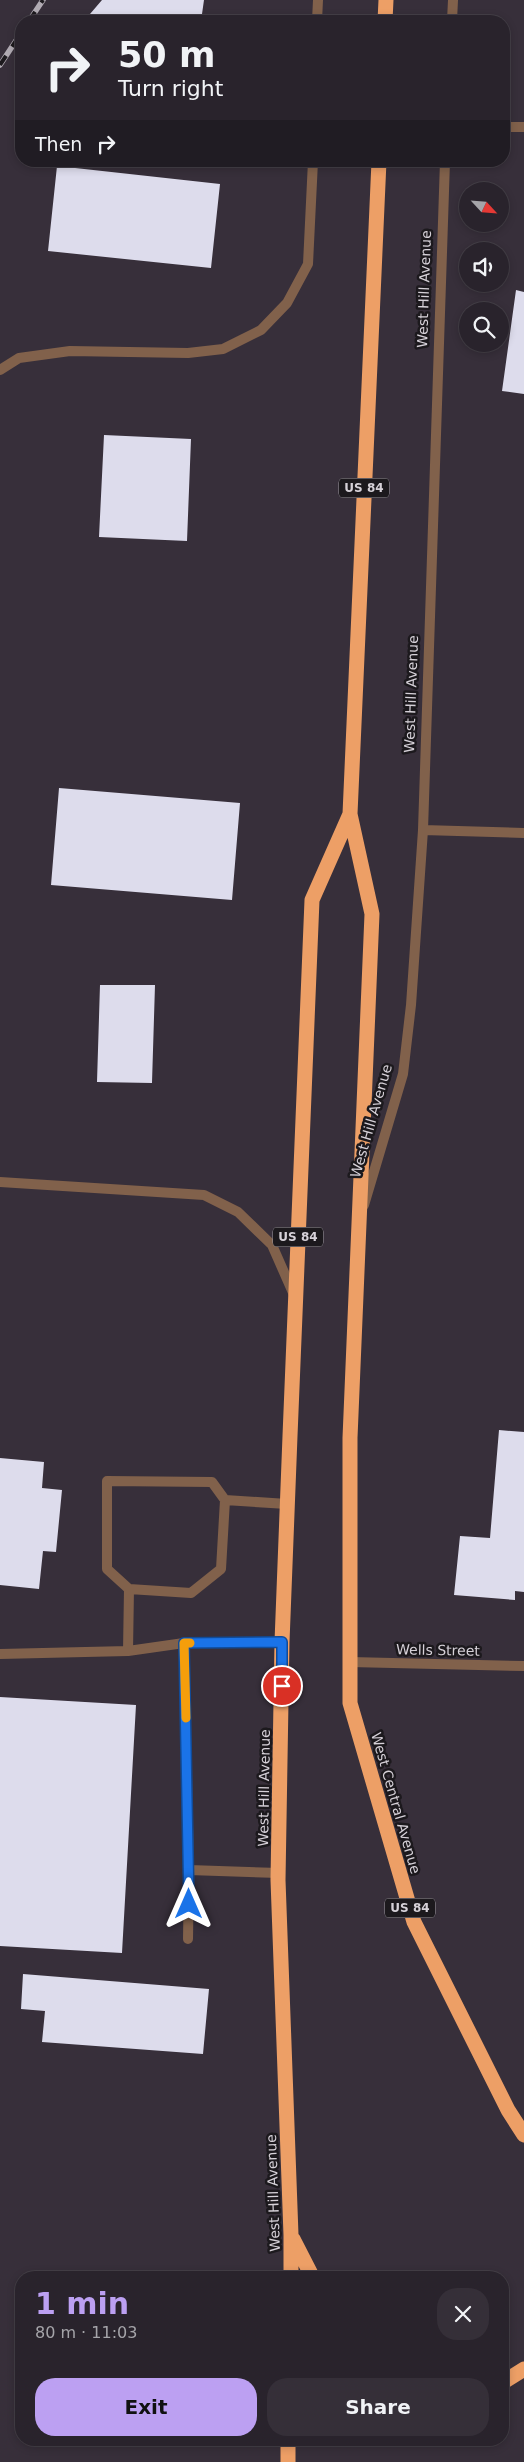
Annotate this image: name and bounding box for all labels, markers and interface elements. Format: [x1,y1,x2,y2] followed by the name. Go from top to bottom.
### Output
[35,35,100,100] icon: right
[118,35,215,75] text: 50 m
[118,76,223,101] text: Turn right
[92,130,120,158] icon: right
[35,133,82,155] text: Then
[459,182,509,232] north arrow
[459,182,509,352] map controls
[414,230,434,348] street label: West Hill Avenue
[459,242,509,292] button: sound
[459,302,509,352] button: search
[339,478,389,498] road number: US 84
[401,635,421,753] street label: West Hill Avenue
[347,1062,395,1180] street label: West Hill Avenue
[273,1228,323,1246] road number: US 84
[396,1641,480,1659] street label: Wells Street
[261,1665,303,1707] pin
[268,1672,296,1700] icon: arrive
[255,1729,273,1847] street label: West Hill Avenue
[368,1730,424,1876] street label: West Central Avenue
[162,1877,214,1929] position arrow
[385,1899,435,1918] road number: US 84
[263,2134,283,2252] street label: West Hill Avenue
[35,2286,129,2321] text: 1 min
[437,2288,489,2340] button: close
[35,2323,137,2342] text: 80 m · 11:03
[35,2378,257,2436] button: Exit
[267,2378,489,2436] button: Share

